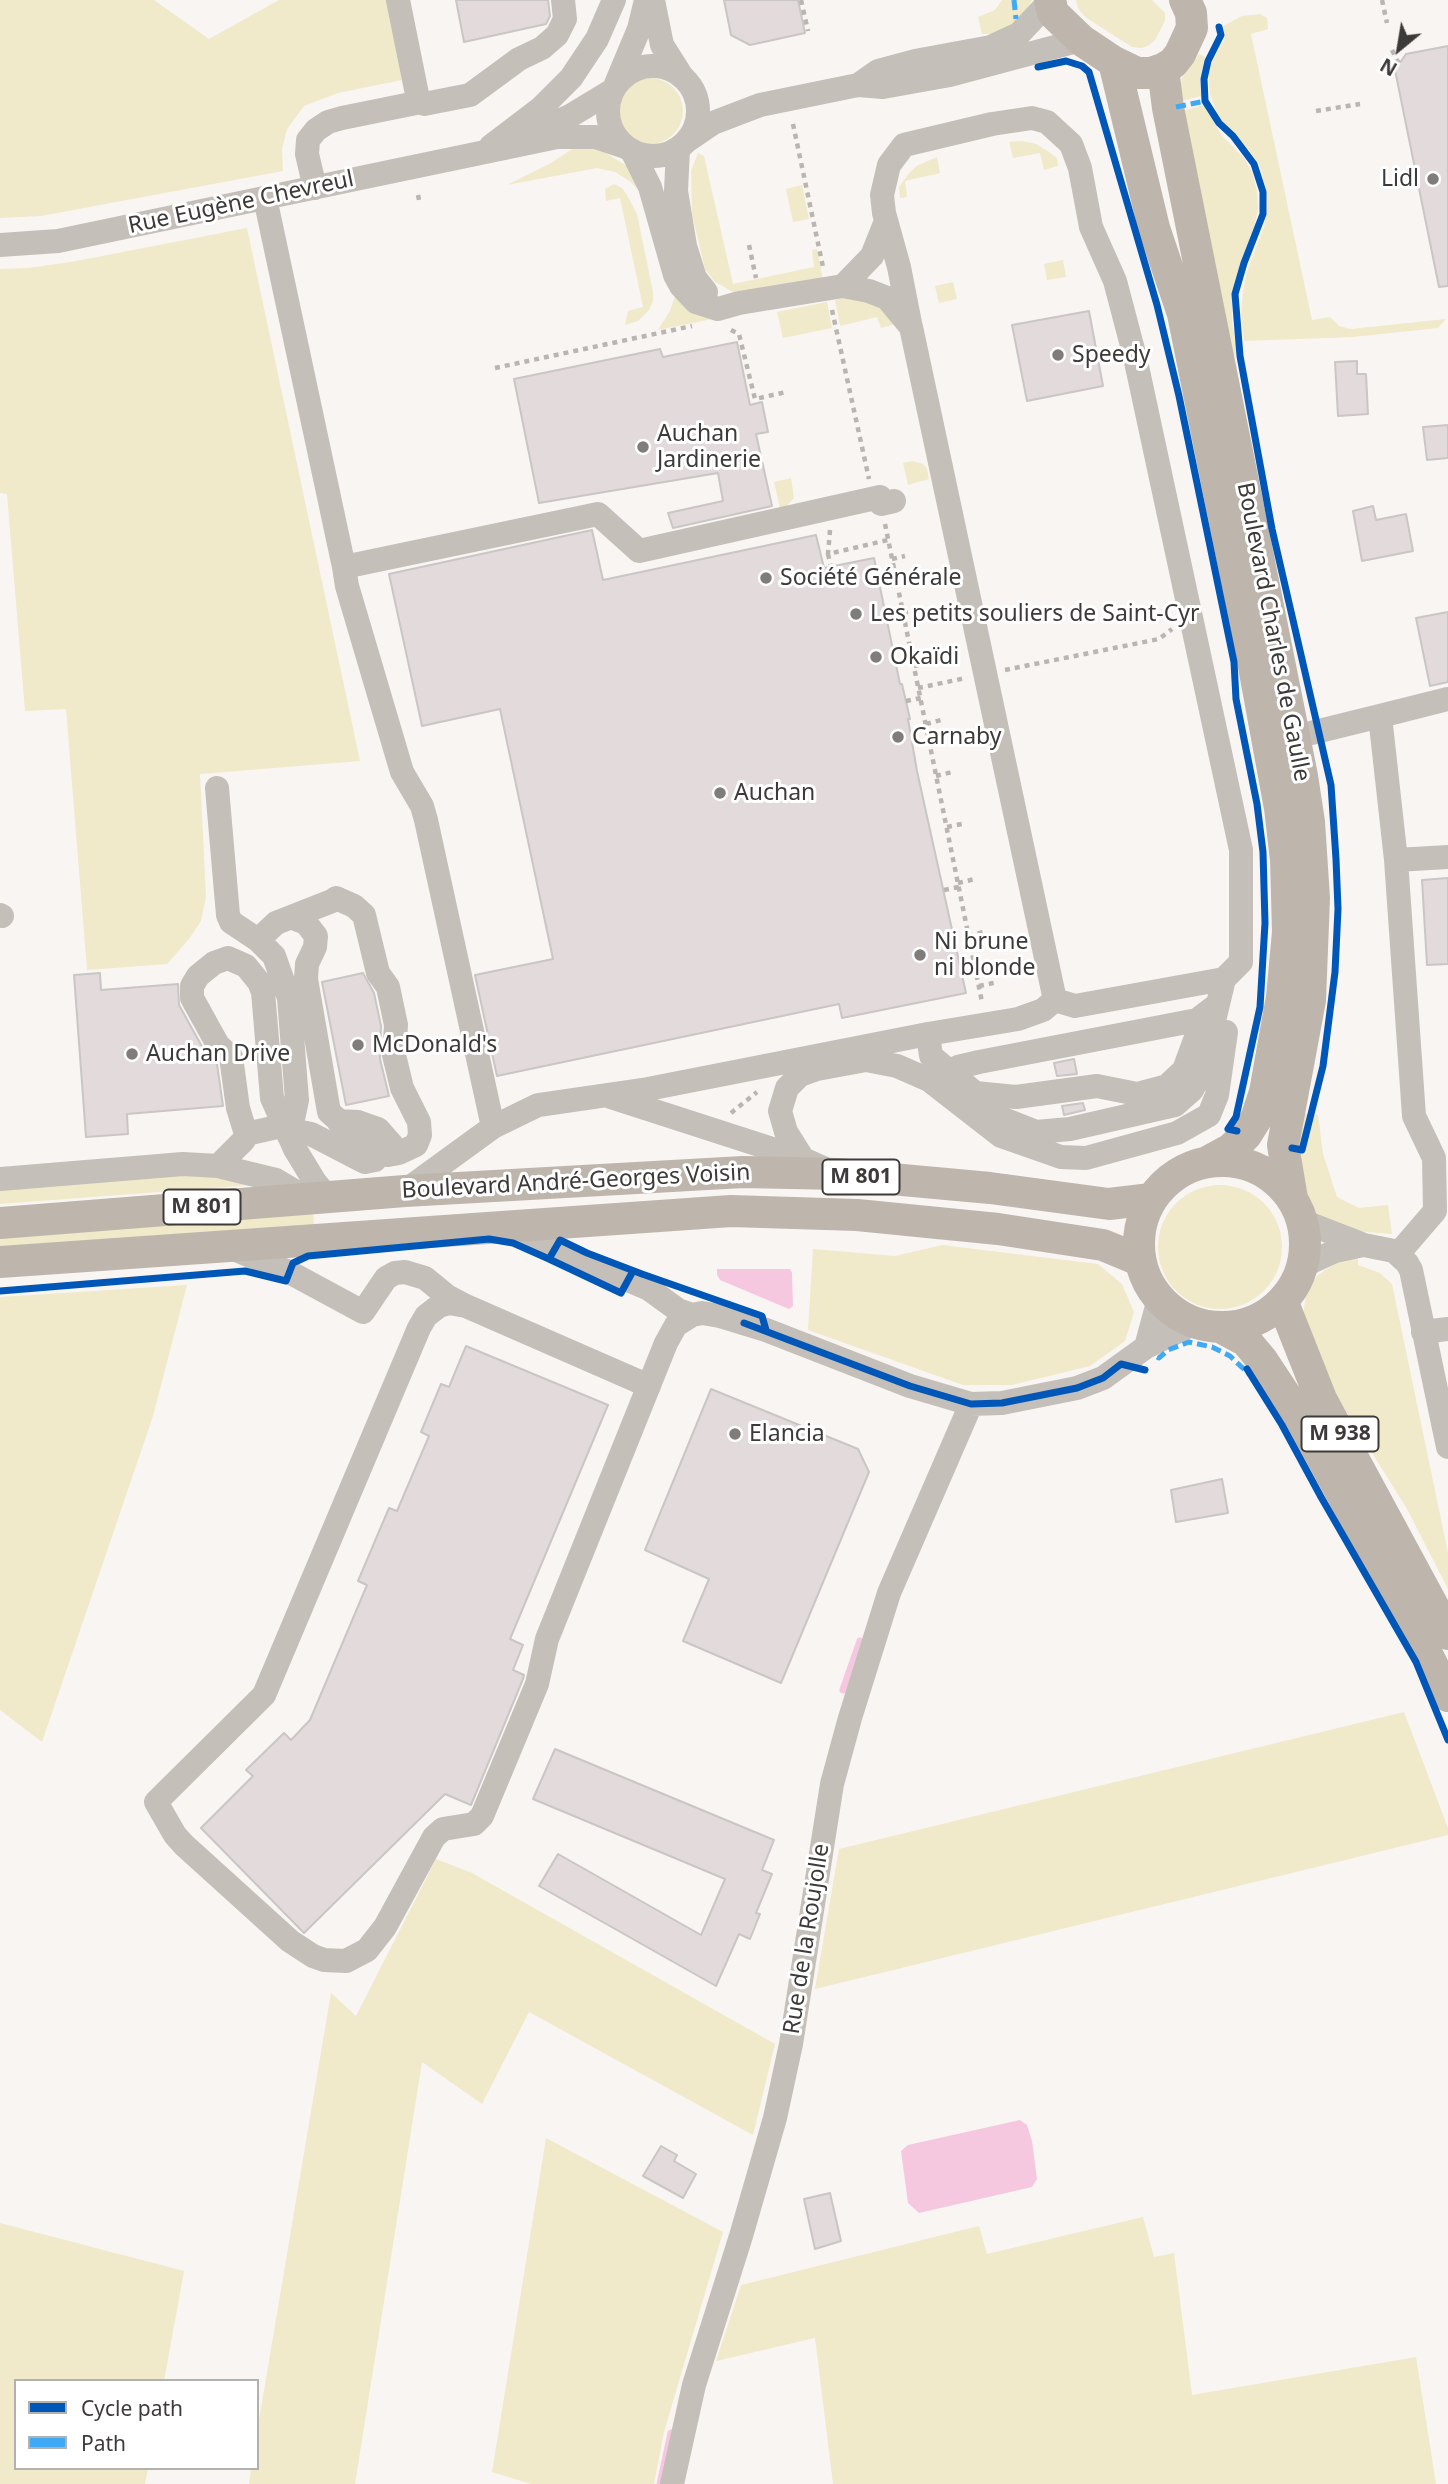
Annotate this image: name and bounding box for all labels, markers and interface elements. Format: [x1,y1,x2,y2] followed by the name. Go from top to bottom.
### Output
[1364,14,1434,84] north arrow
[1375,52,1402,82] text: N
[1381,165,1419,193] place label: Lidl
[126,166,356,240] street label: Rue Eugène Chevreul
[1425,171,1441,187] marker: Lidl
[1072,341,1151,369] place label: Speedy
[1050,347,1066,363] marker: Speedy
[657,420,761,474] place label: Auchan Jardinerie
[635,439,651,455] marker: Auchan Jardinerie
[1230,480,1316,784] street label: Boulevard Charles de Gaulle
[780,564,961,592] place label: Société Générale
[758,570,774,586] marker: Société Générale
[870,600,1199,628] place label: Les petits souliers de Saint-Cyr
[848,606,864,622] marker: Les petits souliers de Saint-Cyr
[890,643,959,671] place label: Okaïdi
[868,649,884,665] marker: Okaïdi
[912,723,1001,751] place label: Carnaby
[890,729,906,745] marker: Carnaby
[734,779,815,807] place label: Auchan
[712,785,728,801] marker: Auchan
[934,928,1035,982] place label: Ni brune ni blonde
[912,947,928,963] marker: Ni brune ni blonde
[372,1031,497,1059] place label: McDonald's
[350,1037,366,1053] marker: McDonald's
[146,1040,290,1068] place label: Auchan Drive
[124,1046,140,1062] marker: Auchan Drive
[401,1159,751,1205] street label: Boulevard André-Georges Voisin
[822,1160,900,1194] road number: M 801
[164,1190,241,1224] road number: M 801
[1302,1416,1378,1452] road number: M 938
[749,1420,825,1448] place label: Elancia
[727,1426,743,1442] marker: Elancia
[778,1842,836,2036] street label: Rue de la Roujolle
[14,2379,259,2470] legend
[81,2394,183,2422] text: Cycle path
[81,2429,126,2457] text: Path

